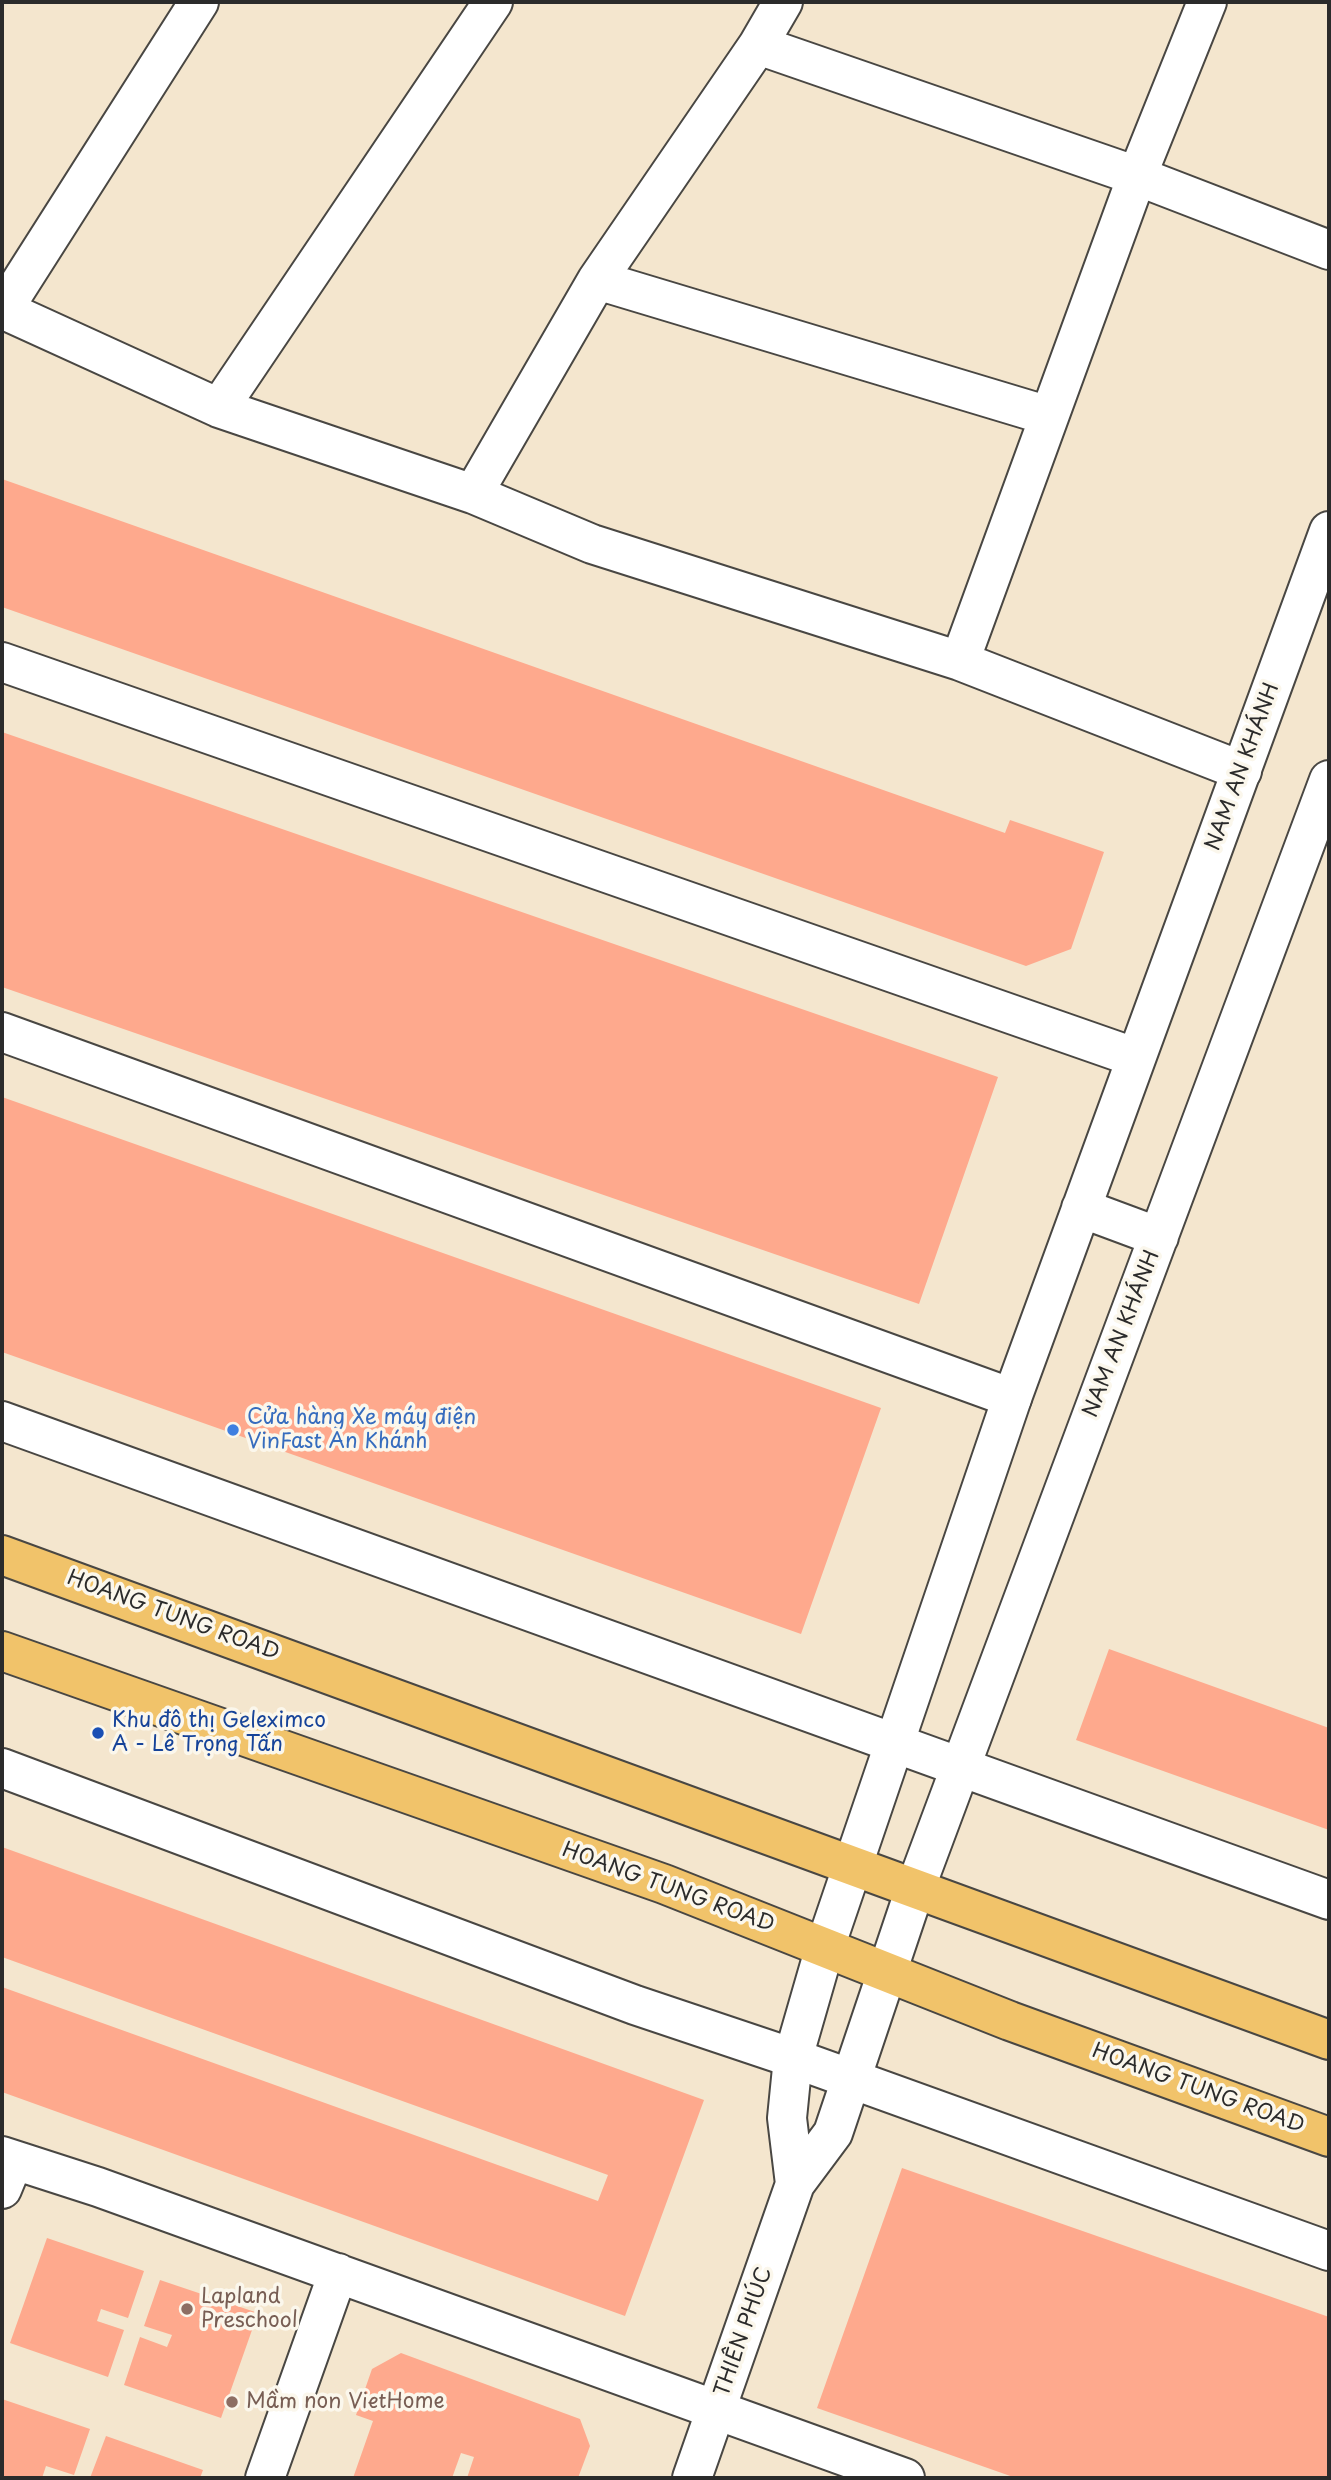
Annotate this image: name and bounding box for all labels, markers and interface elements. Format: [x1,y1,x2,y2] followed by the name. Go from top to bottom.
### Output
[1201,680,1285,854] street label: NAM AN KHÁNH
[1079,1247,1165,1421] street label: NAM AN KHÁNH
[247,1405,476,1455] place label: Cửa hàng Xe máy điện VinFast An Khánh
[225,1422,241,1438] marker: Cửa hàng Xe máy điện VinFast An Khánh
[63,1566,283,1666] street label: HOANG TUNG ROAD
[112,1708,326,1758] place label: Khu đô thị Geleximco A - Lê Trọng Tấn
[90,1725,106,1741] marker: Khu đô thị Geleximco A - Lê Trọng Tấn
[558,1838,778,1938] street label: HOANG TUNG ROAD
[1088,2039,1308,2139] street label: HOANG TUNG ROAD
[710,2264,778,2400] street label: THIÊN PHÚC
[201,2284,298,2334] place label: Lapland Preschool
[179,2301,195,2317] marker: Lapland Preschool
[246,2389,445,2415] place label: Mầm non VietHome
[224,2394,240,2410] marker: Mầm non VietHome

